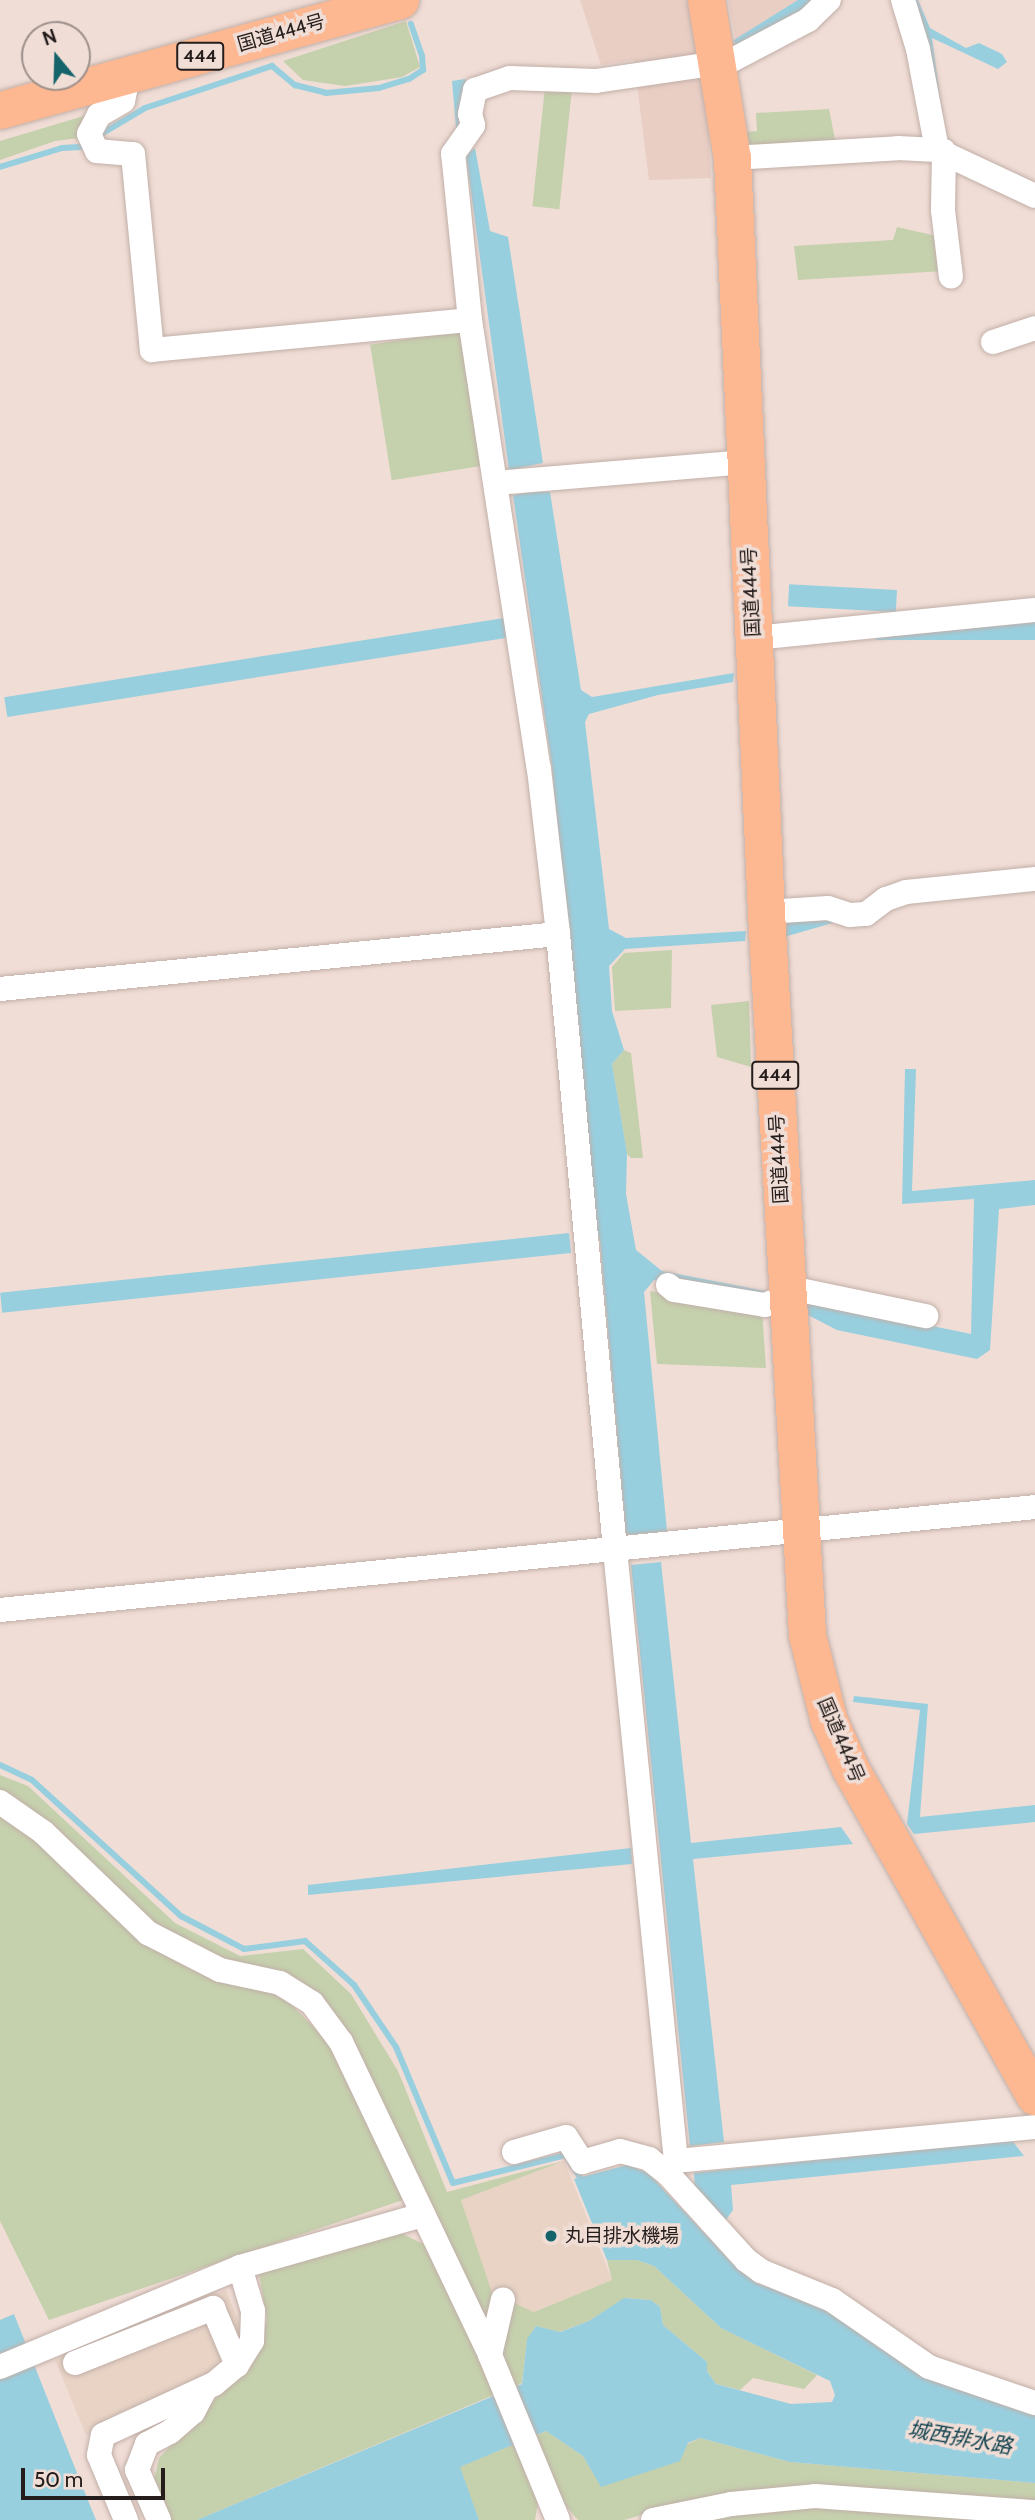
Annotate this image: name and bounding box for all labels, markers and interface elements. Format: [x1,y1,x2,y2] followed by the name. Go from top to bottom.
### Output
[235,10,327,56] street label: 国道444号
[21,21,91,91] north arrow
[40,25,60,51] text: N
[176,42,224,70] road number: 444
[737,546,765,638] street label: 国道444号
[750,1060,800,1090] road number: 444
[765,1113,793,1205] street label: 国道444号
[813,1694,869,1786] street label: 国道444号
[565,2225,679,2247] place label: 丸目排水機場
[543,2228,559,2244] marker: 丸目排水機場
[906,2416,1014,2460] water label: 城西排水路
[24,2454,168,2498] scale bar
[34,2467,83,2492] text: 50 m

